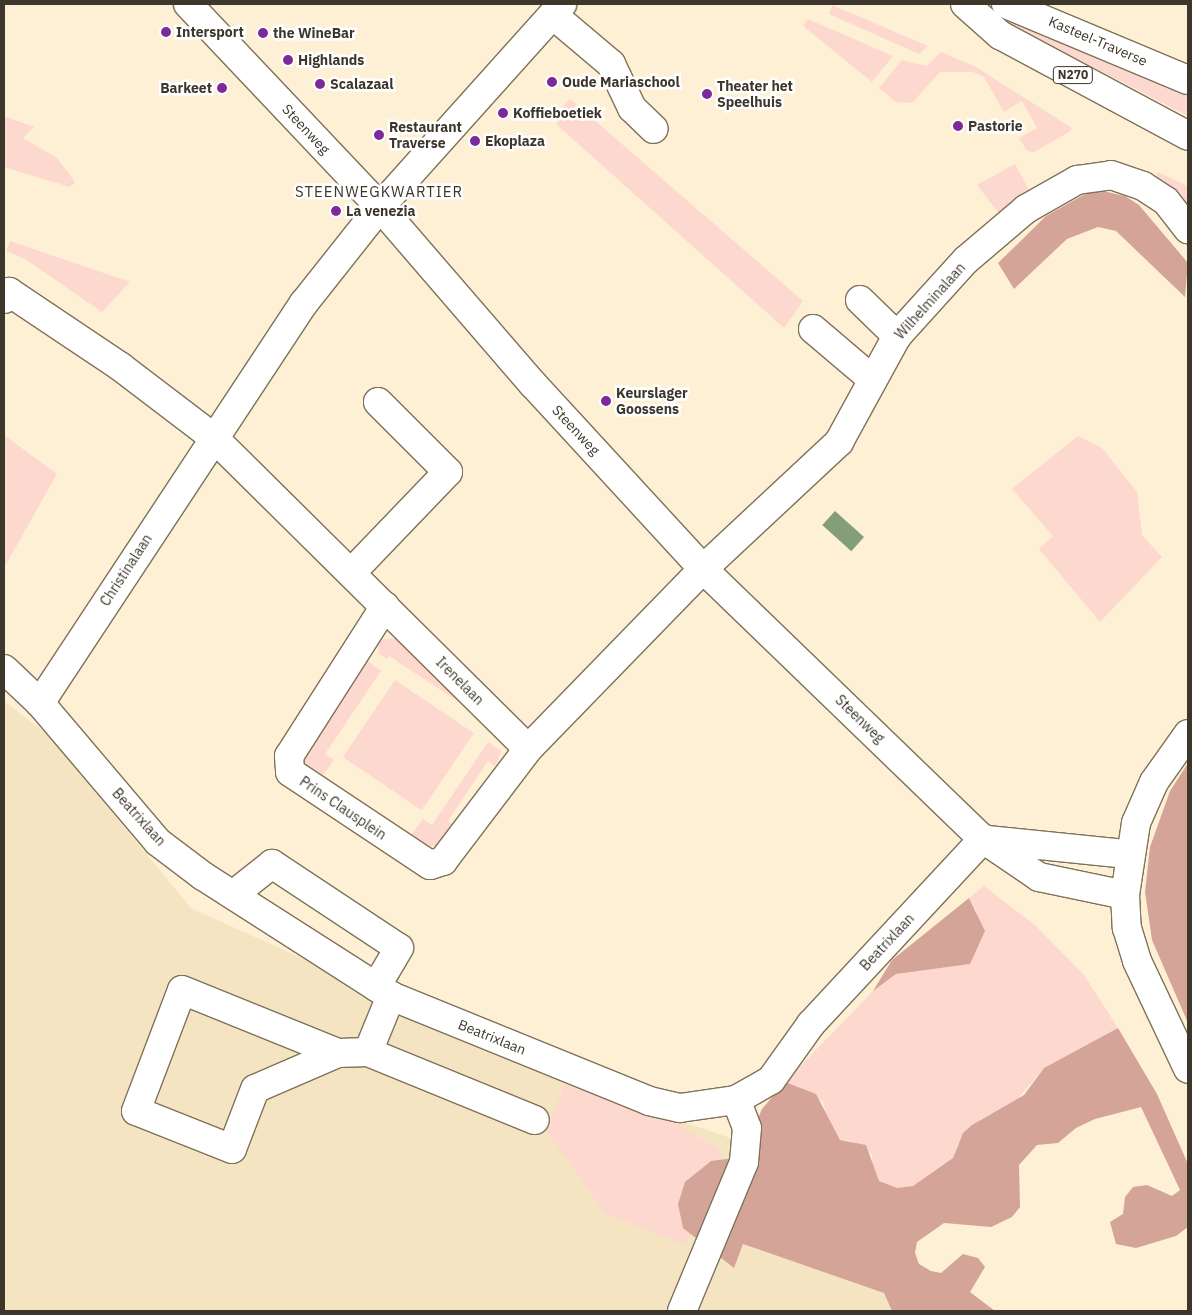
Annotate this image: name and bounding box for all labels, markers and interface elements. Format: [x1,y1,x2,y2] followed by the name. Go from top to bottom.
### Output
[1046,13,1150,69] street label: Kasteel-Traverse
[176,24,244,40] place label: Intersport
[273,25,355,41] place label: the WineBar
[160,26,172,38] marker: Intersport
[257,27,269,39] marker: the WineBar
[298,52,364,68] place label: Highlands
[282,54,294,66] marker: Highlands
[1052,66,1094,84] road number: N270
[562,74,680,90] place label: Oude Mariaschool
[330,76,394,92] place label: Scalazaal
[546,76,558,88] marker: Oude Mariaschool
[314,78,326,90] marker: Scalazaal
[717,78,793,110] place label: Theater het Speelhuis
[160,80,212,96] place label: Barkeet
[216,82,228,94] marker: Barkeet
[701,88,713,100] marker: Theater het Speelhuis
[279,101,333,157] street label: Steenweg
[513,105,602,121] place label: Koffieboetiek
[497,107,509,119] marker: Koffieboetiek
[968,118,1023,134] place label: Pastorie
[389,119,462,152] place label: Restaurant Traverse
[952,120,964,132] marker: Pastorie
[373,129,385,141] marker: Restaurant Traverse
[485,133,545,149] place label: Ekoplaza
[469,135,481,147] marker: Ekoplaza
[293,183,465,201] district label: STEENWEGKWARTIER
[346,203,415,219] place label: La venezia
[330,205,342,217] marker: La venezia
[891,259,969,343] street label: Wilhelminalaan
[616,385,688,418] place label: Keurslager Goossens
[600,395,612,407] marker: Keurslager Goossens
[549,402,603,458] street label: Steenweg
[96,531,156,609] street label: Christinalaan
[433,654,487,708] street label: Irenelaan
[832,691,888,747] street label: Steenweg
[296,773,390,843] street label: Prins Clausplein
[109,785,169,849] street label: Beatrixlaan
[856,910,918,974] street label: Beatrixlaan
[456,1016,528,1058] street label: Beatrixlaan

